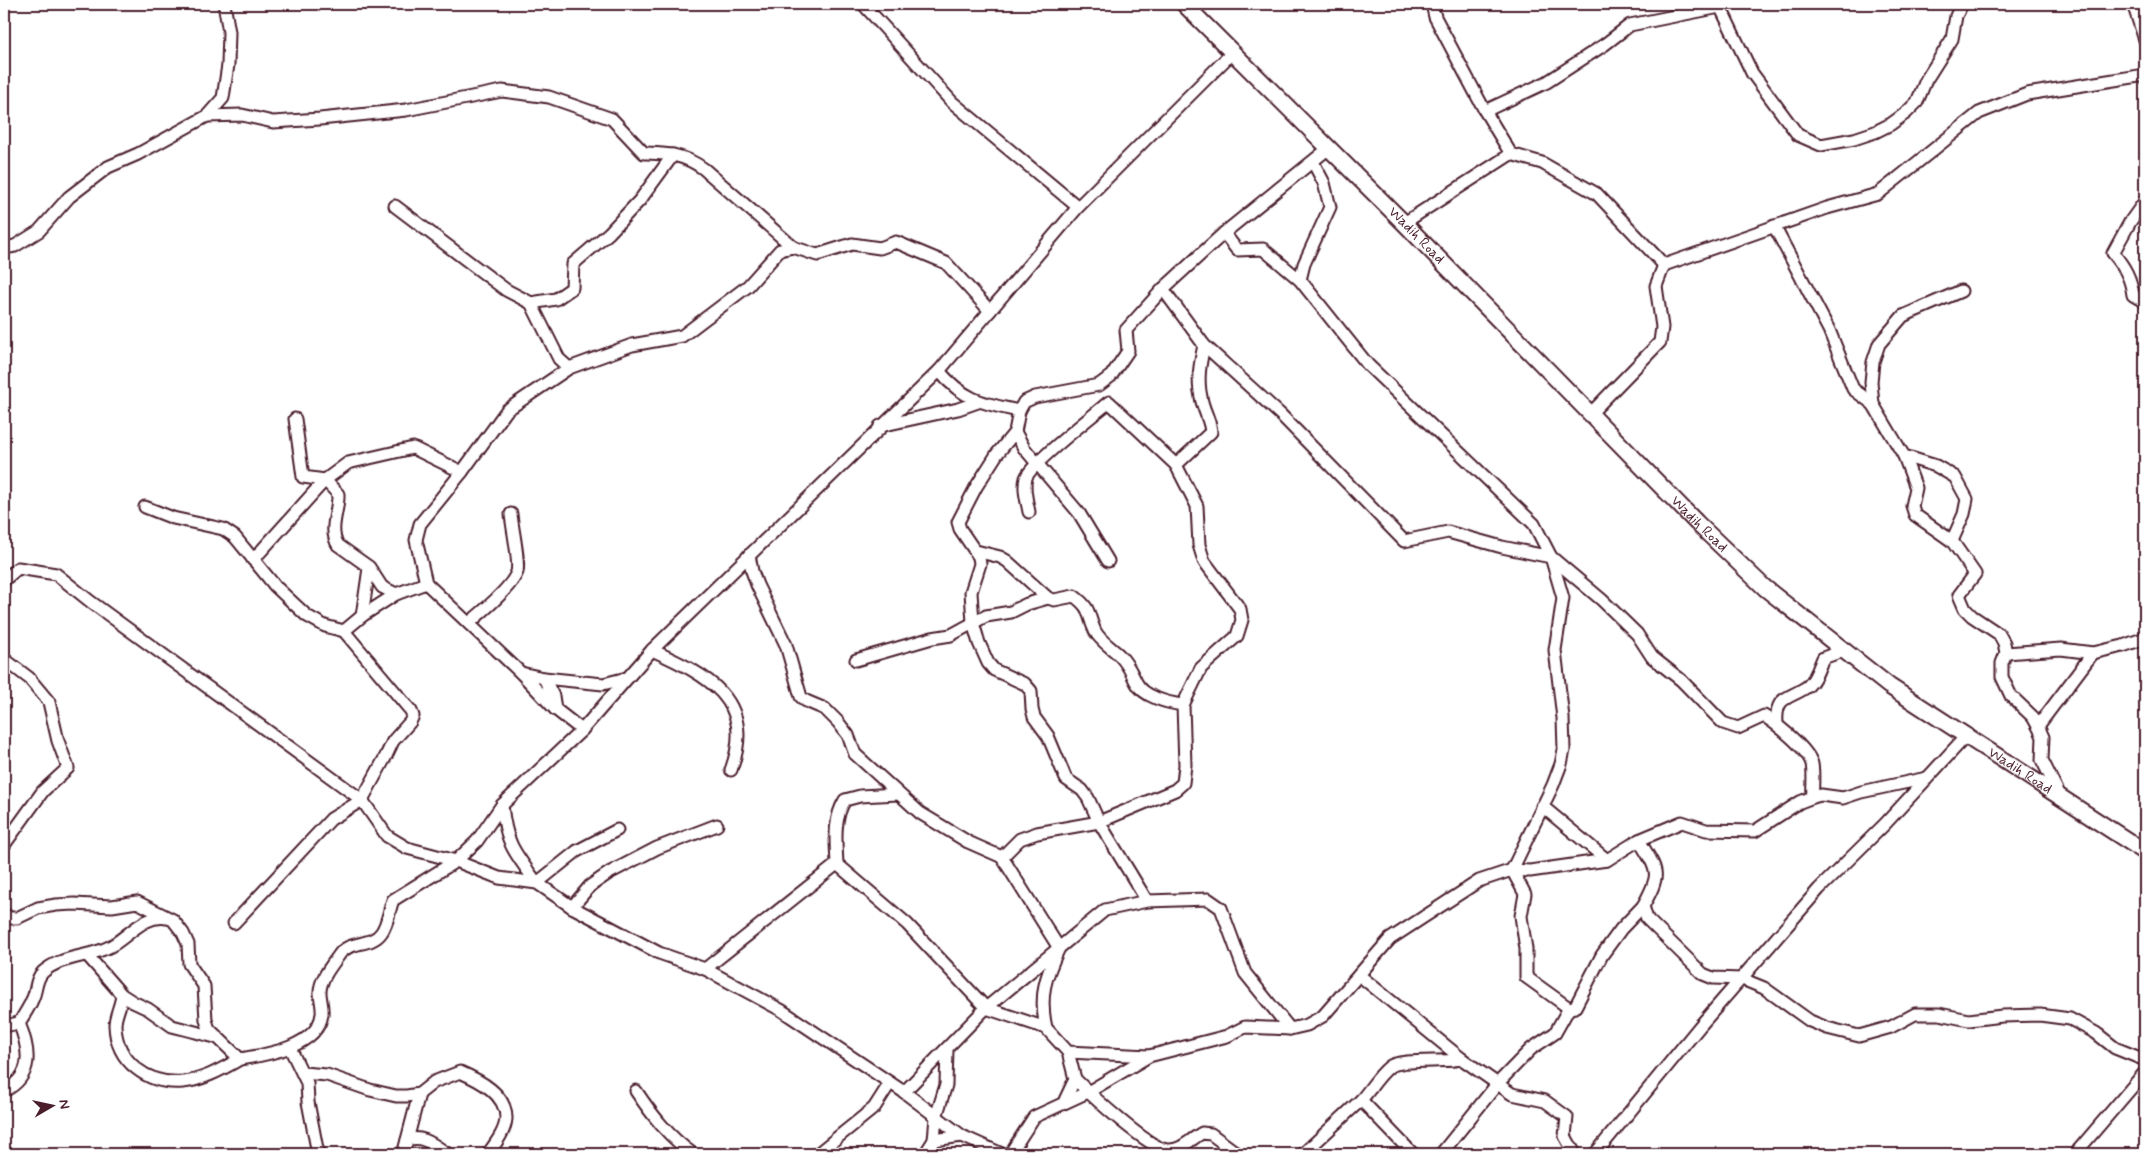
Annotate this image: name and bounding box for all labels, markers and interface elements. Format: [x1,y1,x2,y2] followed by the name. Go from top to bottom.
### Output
[1384,203,1449,269] street label: Wadih Road
[1666,491,1732,557] street label: Wadih Road
[1984,743,2056,799] street label: Wadih Road
[28,1080,78,1130] north arrow
[54,1098,73,1110] text: N

